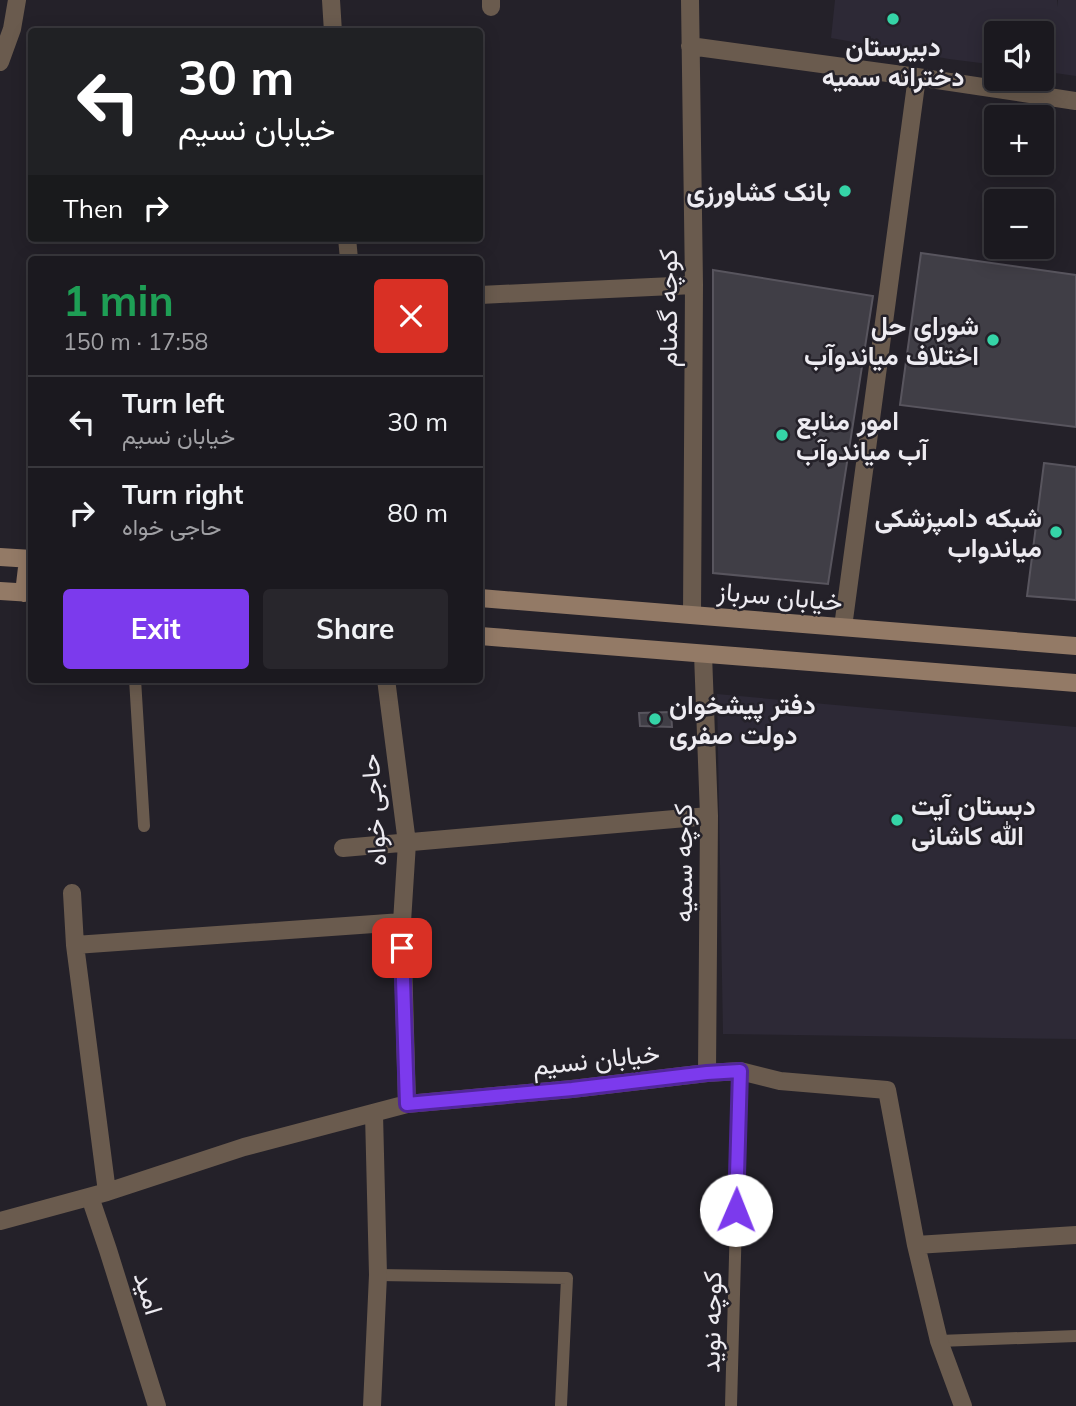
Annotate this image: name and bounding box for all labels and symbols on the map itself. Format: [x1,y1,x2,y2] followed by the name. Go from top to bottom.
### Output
[885,11,901,27] marker: دبیرستان دخترانه سمیه
[822,30,964,93] place label: دبیرستان دخترانه سمیه
[686,175,831,208] place label: بانک کشاورزی
[837,183,853,199] marker: بانک کشاورزی
[651,249,686,367] street label: کوچه گمنام
[804,309,979,372] place label: شورای حل اختلاف میاندوآب
[985,332,1001,348] marker: شورای حل اختلاف میاندوآب
[796,404,930,467] place label: امور منابع آب میاندوآب
[774,427,790,443] marker: امور منابع آب میاندوآب
[874,501,1042,564] place label: شبکه دامپزشکی میاندواب
[1048,524,1064,540] marker: شبکه دامپزشکی میاندواب
[715,574,844,618] street label: خیابان سرباز
[669,688,816,751] place label: دفتر پیشخوان دولت صفری
[647,711,663,727] marker: دفتر پیشخوان دولت صفری
[353,753,393,867] street label: حاجی خواه
[911,789,1036,852] place label: دبستان آیت الله کاشانی
[666,803,701,923] street label: کوچه سمیه
[889,812,905,828] marker: دبستان آیت الله کاشانی
[372,918,432,978] pin
[531,1036,661,1083] street label: خیابان نسیم
[699,1173,773,1247] position arrow
[127,1268,171,1318] street label: امید
[694,1271,730,1373] street label: کوچه نوید

